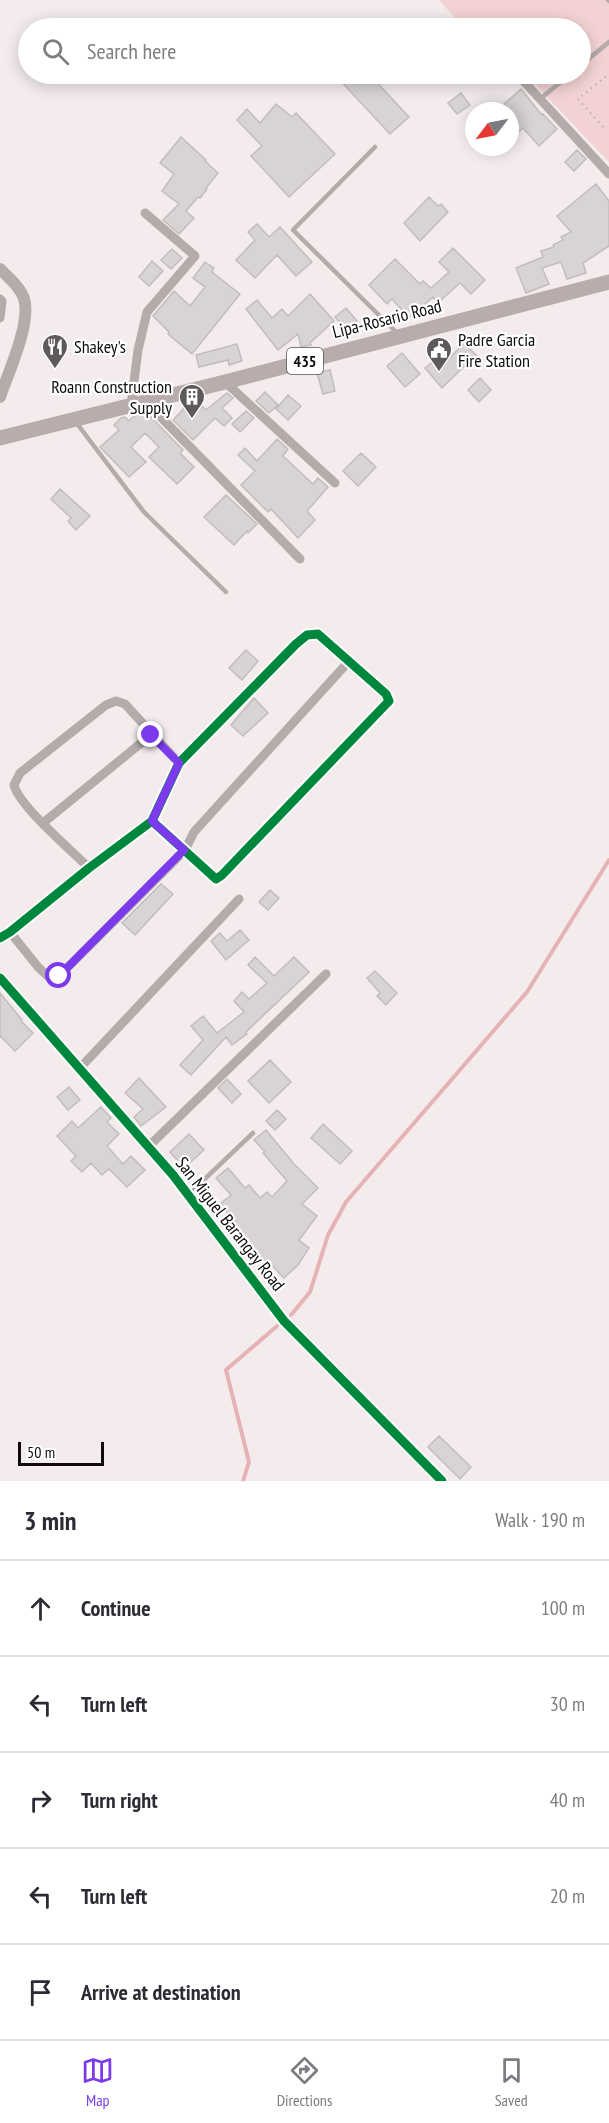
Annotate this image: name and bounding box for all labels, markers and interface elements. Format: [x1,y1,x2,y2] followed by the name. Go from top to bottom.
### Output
[18,18,591,84] search box
[39,35,72,68] icon: search
[87,37,176,65] text: Search here
[465,102,519,156] north arrow
[330,294,444,343] street label: Lipa-Rosario Road
[458,328,535,372] place label: Padre Garcia Fire Station
[40,332,70,370] restaurant icon: Shakey's
[74,335,126,358] place label: Shakey's
[424,335,454,373] public building icon: Padre Garcia Fire Station
[287,348,323,374] road number: 435
[51,375,172,419] place label: Roann Construction Supply
[177,382,207,420] building icon: Roann Construction Supply
[137,721,163,747] route end
[45,962,71,988] route start
[171,1152,290,1296] street label: San Miguel Barangay Road
[18,1439,104,1466] scale bar
[27,1442,55,1462] text: 50 m
[24,1504,77,1537] text: 3 min
[495,1507,585,1533] text: Walk · 190 m
[24,1592,57,1625] icon: ahead
[81,1594,151,1622] text: Continue
[541,1595,585,1621] text: 100 m
[24,1688,57,1721] icon: left
[81,1690,147,1718] text: Turn left
[550,1691,585,1717] text: 30 m
[24,1784,57,1817] icon: right
[81,1786,158,1814] text: Turn right
[550,1787,585,1813] text: 40 m
[24,1880,57,1913] icon: left
[81,1882,147,1910] text: Turn left
[550,1883,585,1909] text: 20 m
[24,1976,57,2009] icon: arrive
[81,1978,241,2006] text: Arrive at destination
[81,2054,114,2110] tab: Map
[277,2054,332,2110] tab: Directions
[495,2054,528,2110] tab: Saved

